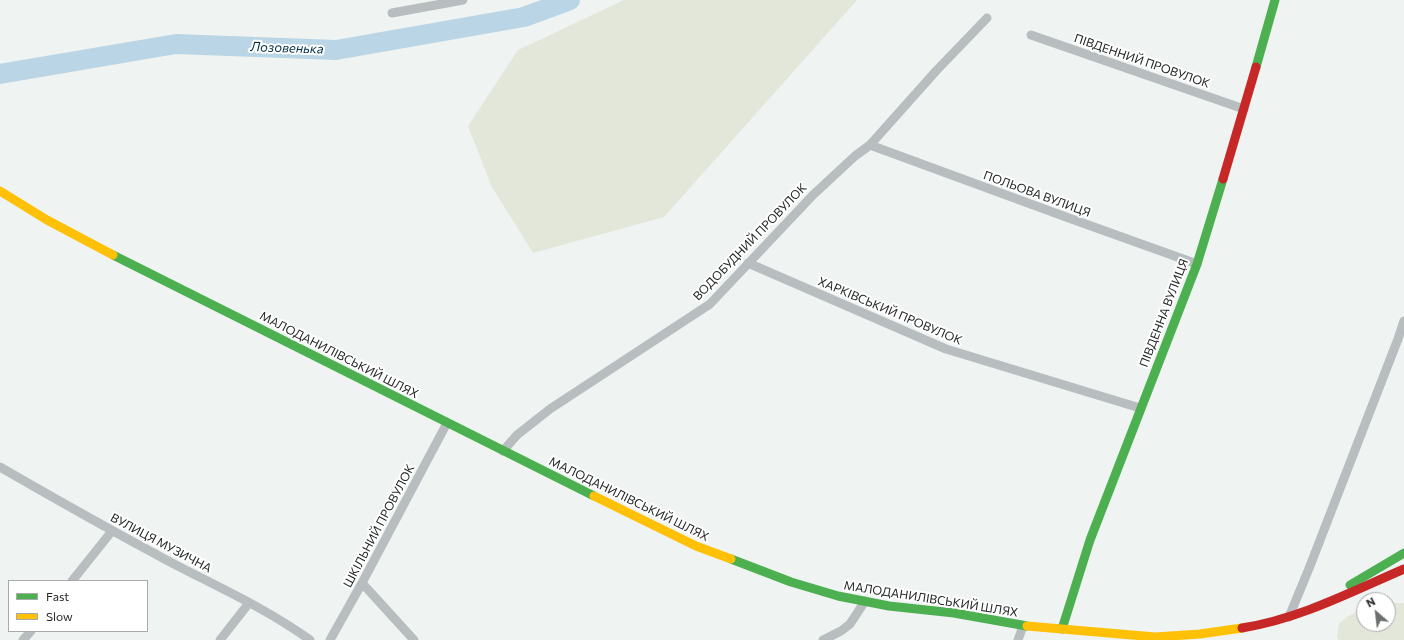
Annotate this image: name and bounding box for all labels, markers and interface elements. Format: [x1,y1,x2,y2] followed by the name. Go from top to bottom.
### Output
[1072,31,1212,91] street label: ПІВДЕННИЙ ПРОВУЛОК
[250,39,324,57] water label: Лозовенька
[981,168,1093,220] street label: ПОЛЬОВА ВУЛИЦЯ
[690,180,810,304] street label: ВОДОБУДНИЙ ПРОВУЛОК
[1137,257,1191,369] street label: ПІВДЕННА ВУЛИЦЯ
[816,274,964,348] street label: ХАРКІВСЬКИЙ ПРОВУЛОК
[257,309,421,401] street label: МАЛОДАНИЛІВСЬКИЙ ШЛЯХ
[547,454,711,544] street label: МАЛОДАНИЛІВСЬКИЙ ШЛЯХ
[340,462,418,590] street label: ШКІЛЬНИЙ ПРОВУЛОК
[108,510,214,576] street label: ВУЛИЦЯ МУЗИЧНА
[843,578,1019,620] street label: МАЛОДАНИЛІВСЬКИЙ ШЛЯХ
[8,580,148,632] legend
[46,589,69,603] text: Fast
[1356,592,1396,632] north arrow
[1364,594,1377,610] text: N
[46,609,73,623] text: Slow

